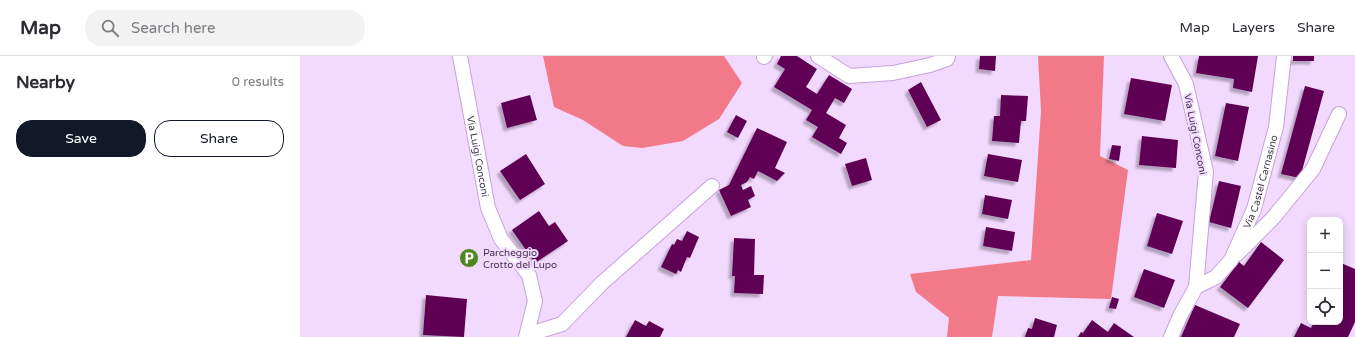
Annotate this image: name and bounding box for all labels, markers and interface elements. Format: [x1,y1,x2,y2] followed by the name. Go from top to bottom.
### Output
[85,10,365,46] search box
[20,17,61,39] text: Map
[99,17,121,39] icon: search
[131,19,215,37] text: Search here
[1180,19,1210,36] text: Map
[1232,19,1275,36] text: Layers
[1297,19,1335,36] text: Share
[16,72,75,93] text: Nearby
[232,74,284,90] text: 0 results
[1181,93,1209,176] street label: Via Luigi Conconi
[464,115,491,198] street label: Via Luigi Conconi
[16,120,146,157] button: Save
[154,120,284,157] button: Share
[1241,134,1281,231] street label: Via Castel Carnasino
[1307,217,1343,325] map controls
[1307,217,1343,253] button: +
[458,247,480,269] parking icon: Parcheggio Crotto del Lupo
[483,247,557,271] place label: Parcheggio Crotto del Lupo
[1307,253,1343,289] button: −
[1307,289,1343,325] button: locate

